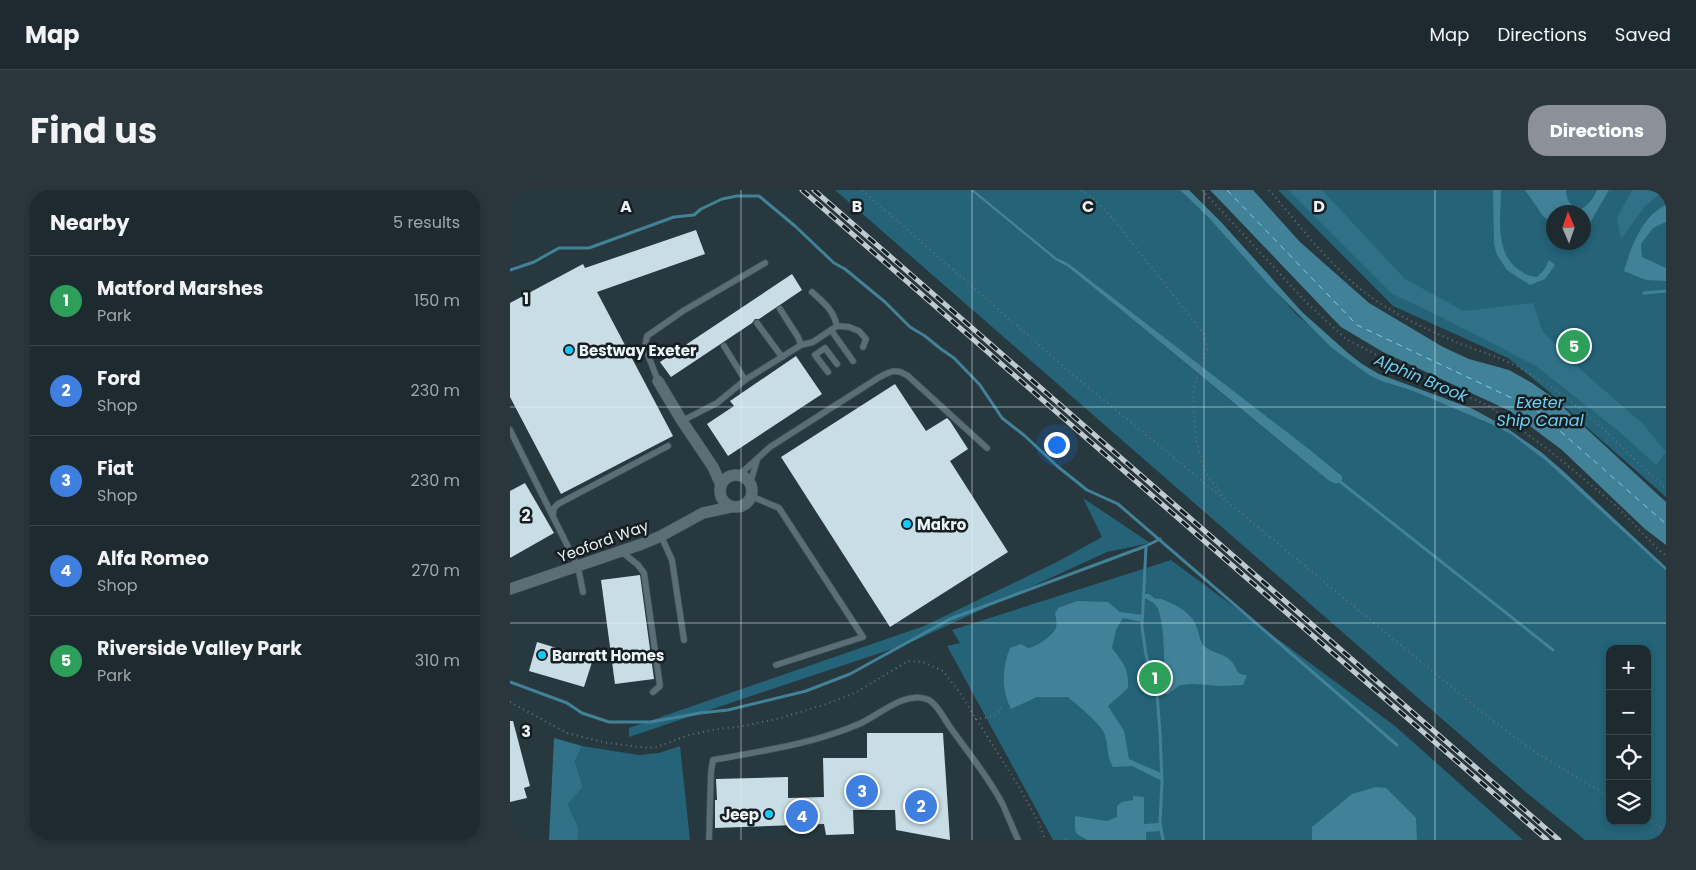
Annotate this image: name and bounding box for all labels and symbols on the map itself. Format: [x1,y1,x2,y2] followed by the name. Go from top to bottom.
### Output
[620,195,632,218] text: A
[852,195,862,218] text: B
[1082,195,1094,218] text: C
[1313,195,1325,218] text: D
[1546,205,1591,250] north arrow
[523,287,529,310] text: 1
[1558,327,1590,365] pin: 5
[579,340,697,361] place label: Bestway Exeter
[563,344,575,356] marker: Bestway Exeter
[1370,348,1472,408] water label: Alphin Brook
[1496,391,1584,432] water label: Exeter Ship Canal
[1044,432,1070,458] your location
[521,504,531,527] text: 2
[917,514,967,535] place label: Makro
[555,515,652,567] street label: Yeoford Way
[901,518,913,530] marker: Makro
[552,645,664,666] place label: Barratt Homes
[536,649,548,661] marker: Barratt Homes
[1139,659,1171,697] pin: 1
[521,720,531,743] text: 3
[846,772,878,810] pin: 3
[905,787,937,825] pin: 2
[786,797,818,835] pin: 4
[722,804,759,825] place label: Jeep
[763,808,775,820] marker: Jeep

